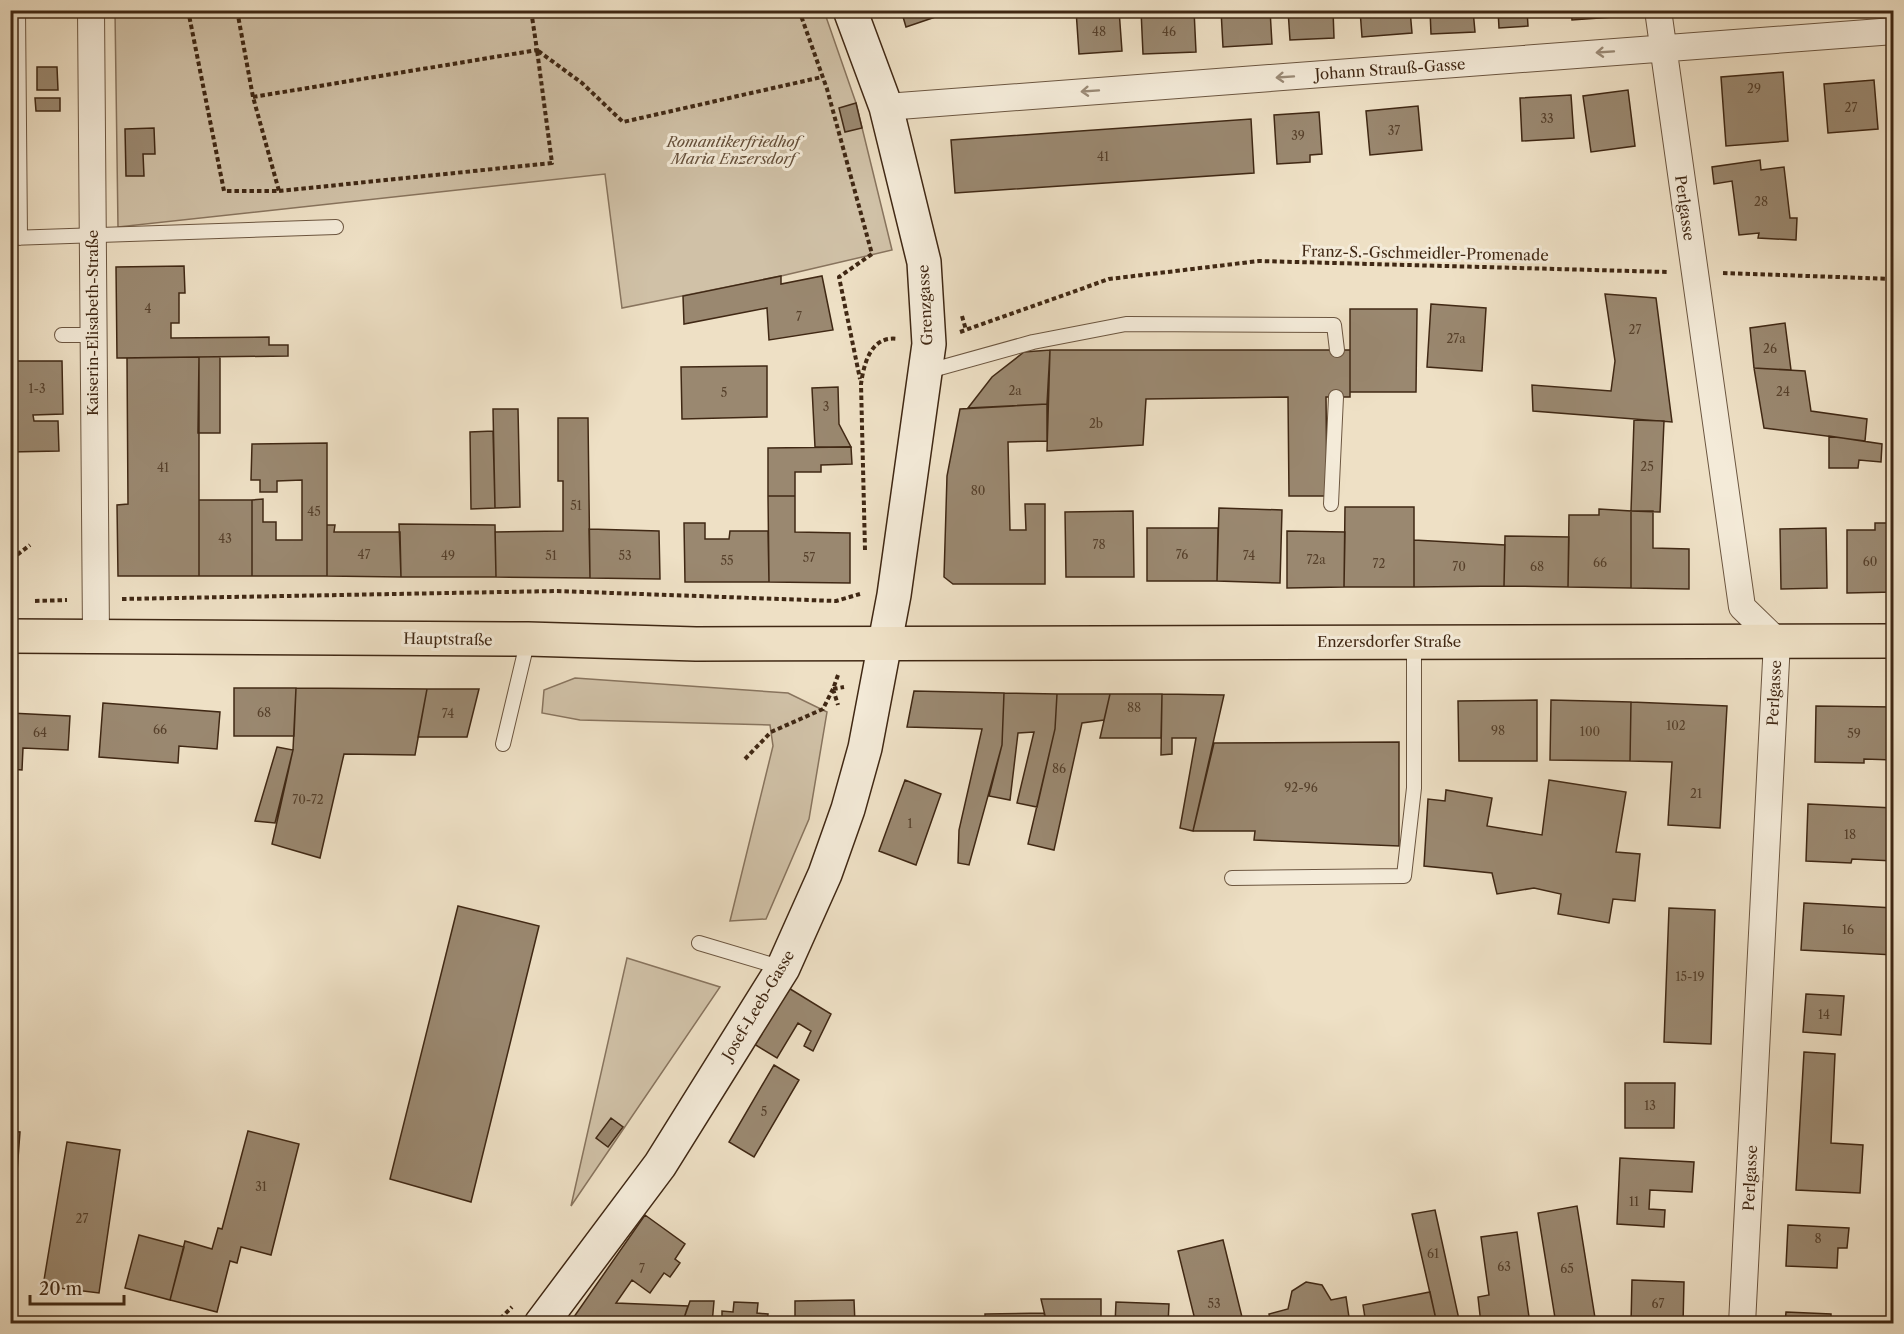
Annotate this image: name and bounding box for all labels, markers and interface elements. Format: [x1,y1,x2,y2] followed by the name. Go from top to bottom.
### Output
[1092,24,1106,39] house number: 48
[1162,24,1176,39] house number: 46
[1595,47,1615,58] one-way arrow
[1312,54,1466,84] street label: Johann Strauß-Gasse
[1275,71,1295,82] one-way arrow
[1747,81,1761,96] house number: 29
[1081,86,1101,97] one-way arrow
[1845,100,1857,115] house number: 27
[1540,111,1554,126] house number: 33
[1388,123,1400,138] house number: 37
[1291,128,1305,143] house number: 39
[666,132,805,168] park label: Romantikerfriedhof Maria Enzersdorf
[1097,149,1109,164] house number: 41
[1671,174,1699,242] street label: Perlgasse
[1754,194,1768,209] house number: 28
[83,230,102,416] street label: Kaiserin-Elisabeth-Straße
[1301,241,1549,265] street label: Franz-S.-Gschmeidler-Promenade
[913,264,937,346] street label: Grenzgasse
[145,301,152,316] house number: 4
[796,309,802,324] house number: 7
[1629,322,1641,337] house number: 27
[1446,331,1466,346] house number: 27a
[1763,341,1777,356] house number: 26
[28,381,46,396] house number: 1-3
[1008,383,1022,398] house number: 2a
[1776,384,1790,399] house number: 24
[721,385,727,400] house number: 5
[823,399,829,414] house number: 3
[1089,416,1103,431] house number: 2b
[1640,459,1654,474] house number: 25
[157,460,169,475] house number: 41
[971,483,985,498] house number: 80
[570,498,582,513] house number: 51
[307,504,321,519] house number: 45
[218,531,232,546] house number: 43
[1092,537,1106,552] house number: 78
[358,547,371,562] house number: 47
[1176,547,1188,562] house number: 76
[441,548,455,563] house number: 49
[545,548,557,563] house number: 51
[618,548,632,563] house number: 53
[1243,548,1255,563] house number: 74
[803,550,815,565] house number: 57
[1306,552,1326,567] house number: 72a
[720,553,734,568] house number: 55
[1863,554,1877,569] house number: 60
[1593,555,1607,570] house number: 66
[1373,556,1386,571] house number: 72
[1452,559,1466,574] house number: 70
[1530,559,1544,574] house number: 68
[403,629,493,649] street label: Hauptstraße
[1317,632,1461,651] street label: Enzersdorfer Straße
[1763,660,1785,726] street label: Perlgasse
[1127,700,1141,715] house number: 88
[257,705,271,720] house number: 68
[442,706,454,721] house number: 74
[1666,718,1686,733] house number: 102
[153,722,167,737] house number: 66
[1491,723,1505,738] house number: 98
[1580,724,1600,739] house number: 100
[33,725,47,740] house number: 64
[1847,726,1861,741] house number: 59
[1052,761,1066,776] house number: 86
[1284,780,1318,795] house number: 92-96
[1690,786,1702,801] house number: 21
[292,792,324,807] house number: 70-72
[907,816,913,831] house number: 1
[1844,827,1856,842] house number: 18
[1842,922,1854,937] house number: 16
[717,946,798,1065] street label: Josef-Leeb-Gasse
[1676,969,1705,984] house number: 15-19
[1818,1007,1830,1022] house number: 14
[1644,1098,1656,1113] house number: 13
[761,1104,767,1119] house number: 5
[1739,1145,1761,1211] street label: Perlgasse
[255,1179,267,1194] house number: 31
[1629,1194,1639,1209] house number: 11
[76,1211,88,1226] house number: 27
[1814,1231,1822,1246] house number: 8
[1427,1246,1439,1261] house number: 61
[1497,1259,1511,1274] house number: 63
[639,1261,645,1276] house number: 7
[1560,1261,1574,1276] house number: 65
[30,1268,124,1306] scale bar
[39,1278,83,1300] text: 20 m
[1207,1296,1221,1311] house number: 53
[1652,1296,1664,1311] house number: 67

